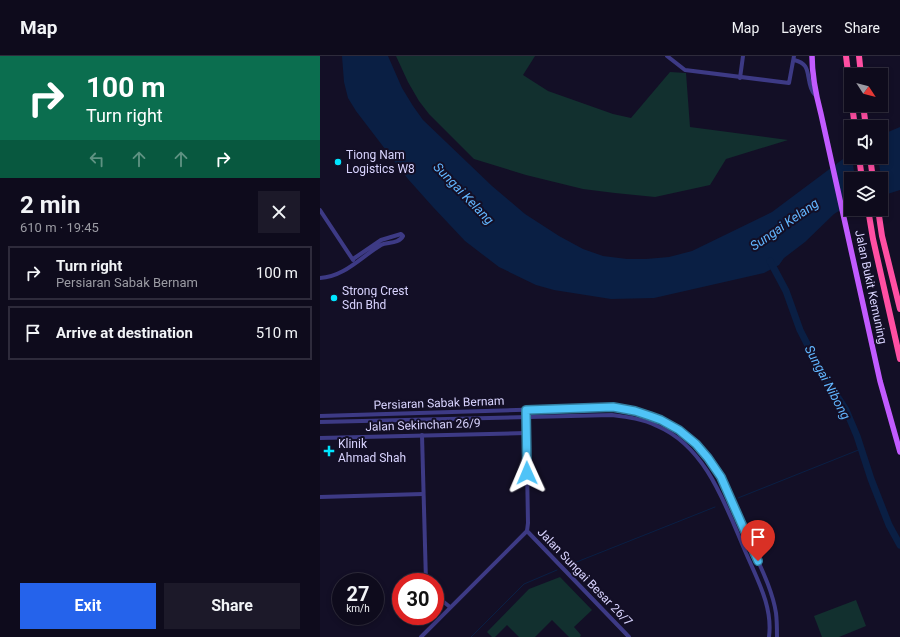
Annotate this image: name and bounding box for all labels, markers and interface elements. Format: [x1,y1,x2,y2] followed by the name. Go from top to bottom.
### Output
[20,16,58,39] text: Map
[732,20,759,36] text: Map
[781,20,822,36] text: Layers
[844,20,880,36] text: Share
[844,68,888,112] north arrow
[844,68,888,216] map controls
[86,71,165,104] text: 100 m
[20,72,72,124] icon: right
[86,105,163,126] text: Turn right
[844,120,888,164] button: sound
[86,148,108,170] icon: left
[128,148,150,170] icon: ahead
[170,148,192,170] icon: ahead
[212,148,234,170] icon: right
[346,148,415,176] place label: Tiong Nam Logistics W8
[333,157,343,167] marker: Tiong Nam Logistics W8
[430,159,497,227] water label: Sungai Kelang
[844,172,888,216] button: layers
[20,191,80,219] text: 2 min
[258,191,300,233] button: close
[747,195,821,254] water label: Sungai Kelang
[20,220,99,235] text: 610 m · 19:45
[852,229,890,345] street label: Jalan Bukit Kemuning
[56,257,122,275] text: Turn right
[22,262,44,284] icon: right
[256,264,298,282] text: 100 m
[56,275,198,290] text: Persiaran Sabak Bernam
[342,284,409,312] place label: Strong Crest Sdn Bhd
[329,293,339,303] marker: Strong Crest Sdn Bhd
[22,322,44,344] icon: arrive
[56,324,193,342] text: Arrive at destination
[256,324,298,342] text: 510 m
[802,343,853,422] water label: Sungai Nibong
[373,394,505,412] street label: Persiaran Sabak Bernam
[365,416,481,434] street label: Jalan Sekinchan 26/9
[338,437,406,465] place label: Klinik Ahmad Shah
[323,445,335,457] marker: Klinik Ahmad Shah
[506,452,548,494] position arrow
[741,520,775,561] pin
[535,525,636,629] street label: Jalan Sungai Besar 26/7
[747,526,769,548] icon: arrive
[392,573,444,625] speed limit sign: 30
[347,582,369,606] text: 27
[20,583,156,629] button: Exit
[164,583,300,629] button: Share
[346,603,370,614] text: km/h

